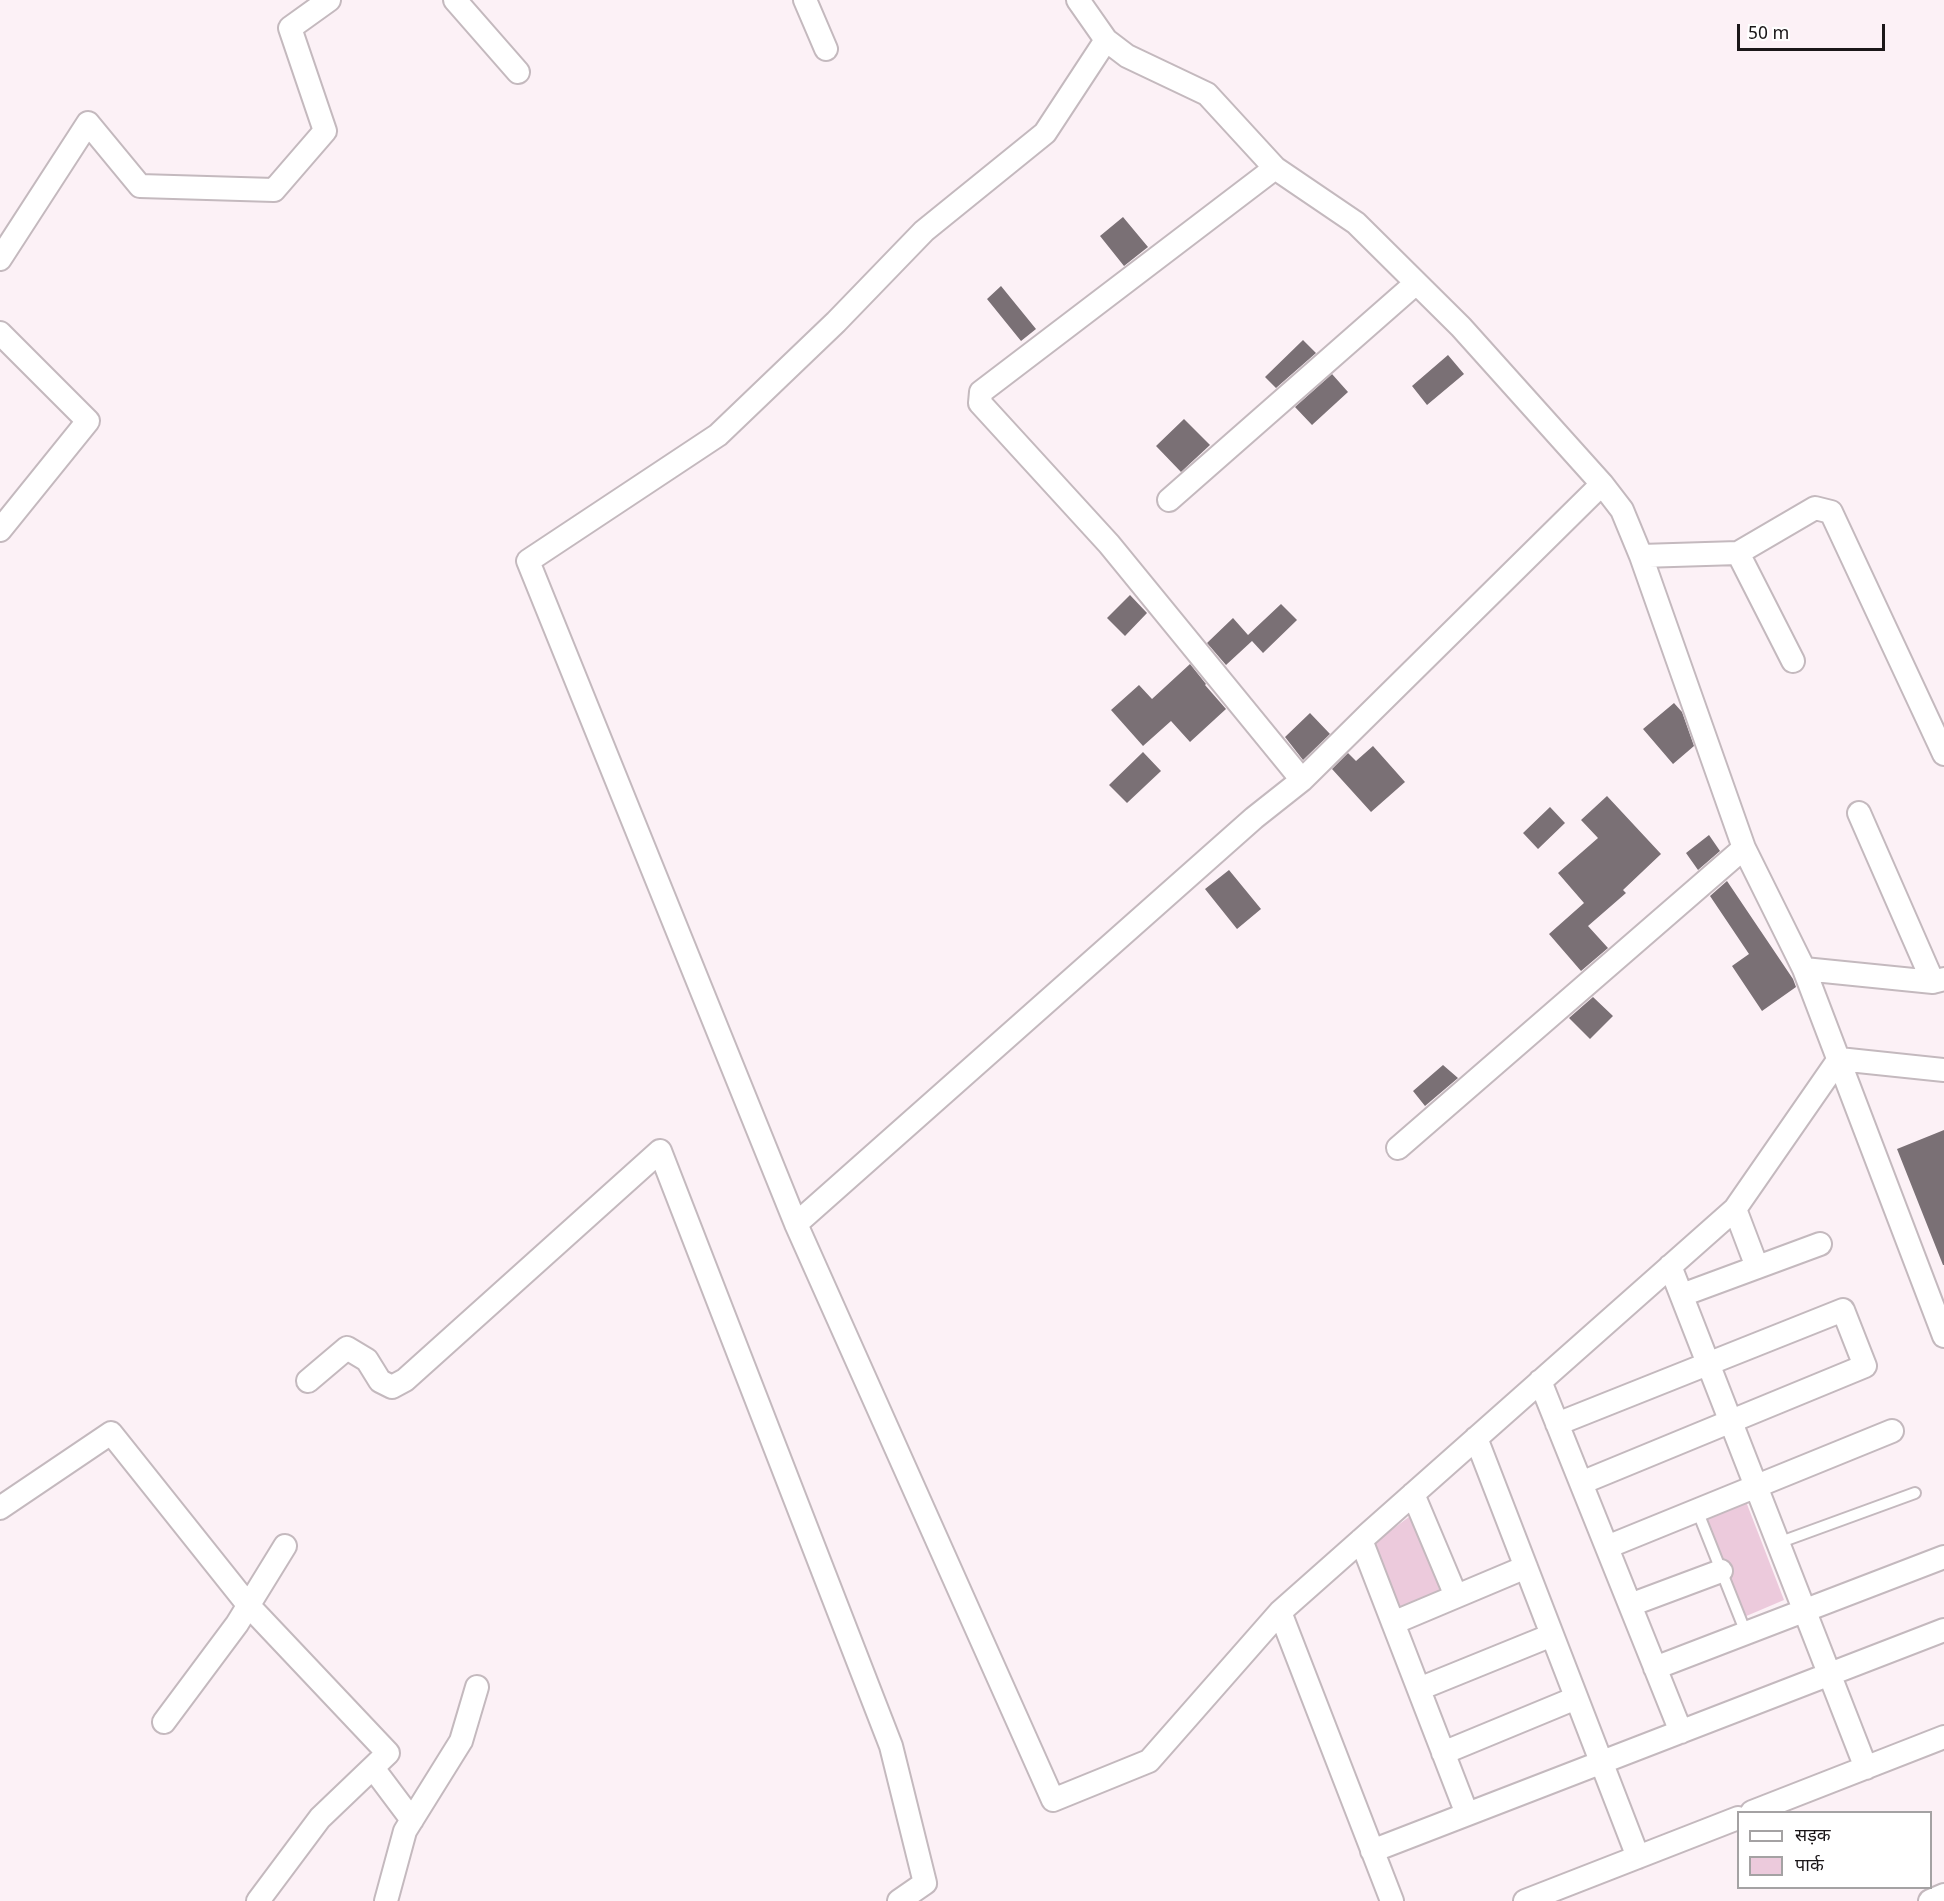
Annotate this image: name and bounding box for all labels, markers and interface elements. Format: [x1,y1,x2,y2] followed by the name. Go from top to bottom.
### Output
[1740,12,1888,50] scale bar
[1748,23,1789,46] text: 50 m
[1737,1811,1932,1889] legend
[1795,1825,1831,1848] text: सड़क
[1795,1855,1824,1878] text: पार्क

